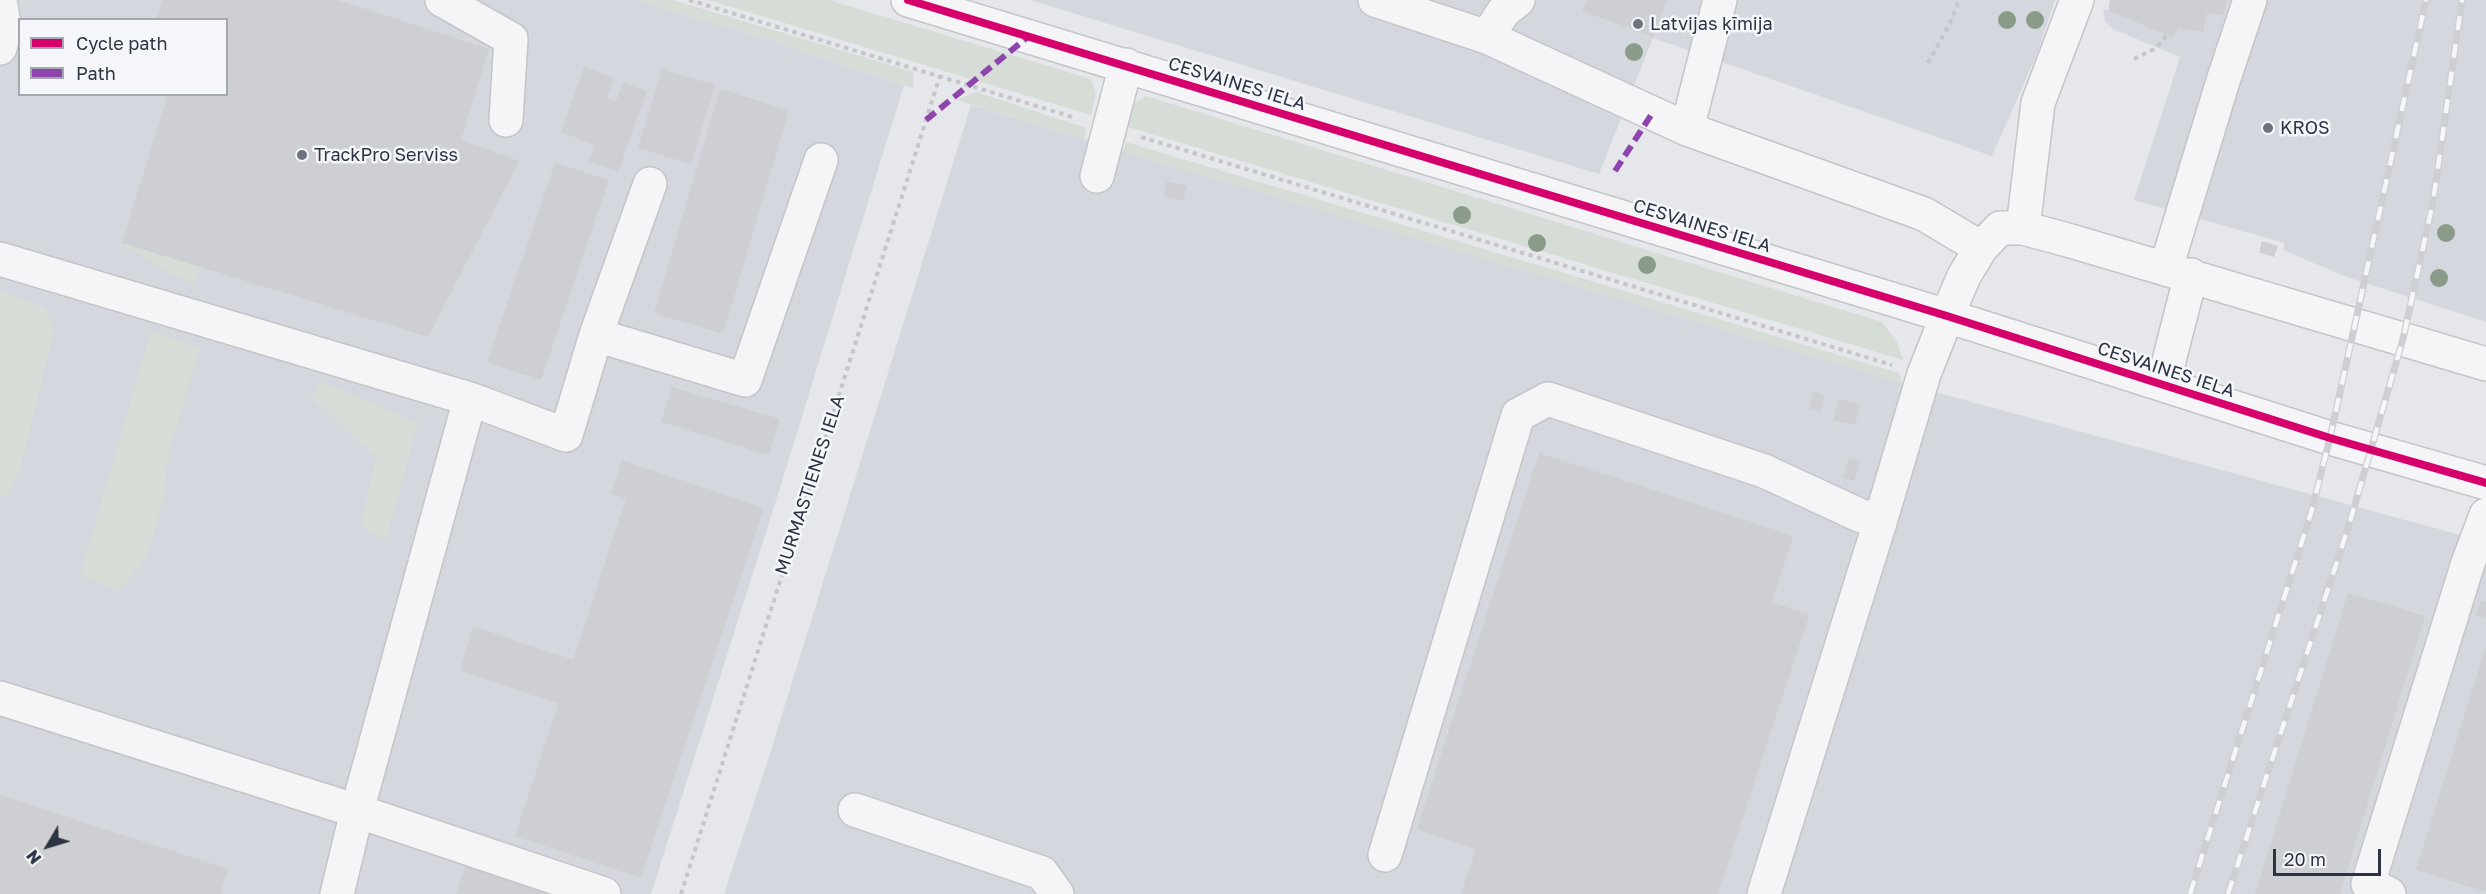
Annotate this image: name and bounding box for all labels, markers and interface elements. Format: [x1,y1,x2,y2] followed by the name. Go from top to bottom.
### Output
[1650,13,1773,35] place label: Latvijas ķīmija
[1631,17,1645,31] marker: Latvijas ķīmija
[18,18,228,96] legend
[76,32,168,54] text: Cycle path
[1166,53,1308,115] street label: CESVAINES IELA
[76,62,116,84] text: Path
[2280,117,2329,139] place label: KROS
[2261,121,2275,135] marker: KROS
[314,144,458,166] place label: TrackPro Serviss
[295,148,309,162] marker: TrackPro Serviss
[1631,195,1773,257] street label: CESVAINES IELA
[2095,338,2237,402] street label: CESVAINES IELA
[771,392,849,578] street label: MURMASTIENES IELA
[18,816,78,876] north arrow
[2276,837,2384,875] scale bar
[22,846,45,868] text: N
[2284,848,2326,870] text: 20 m

